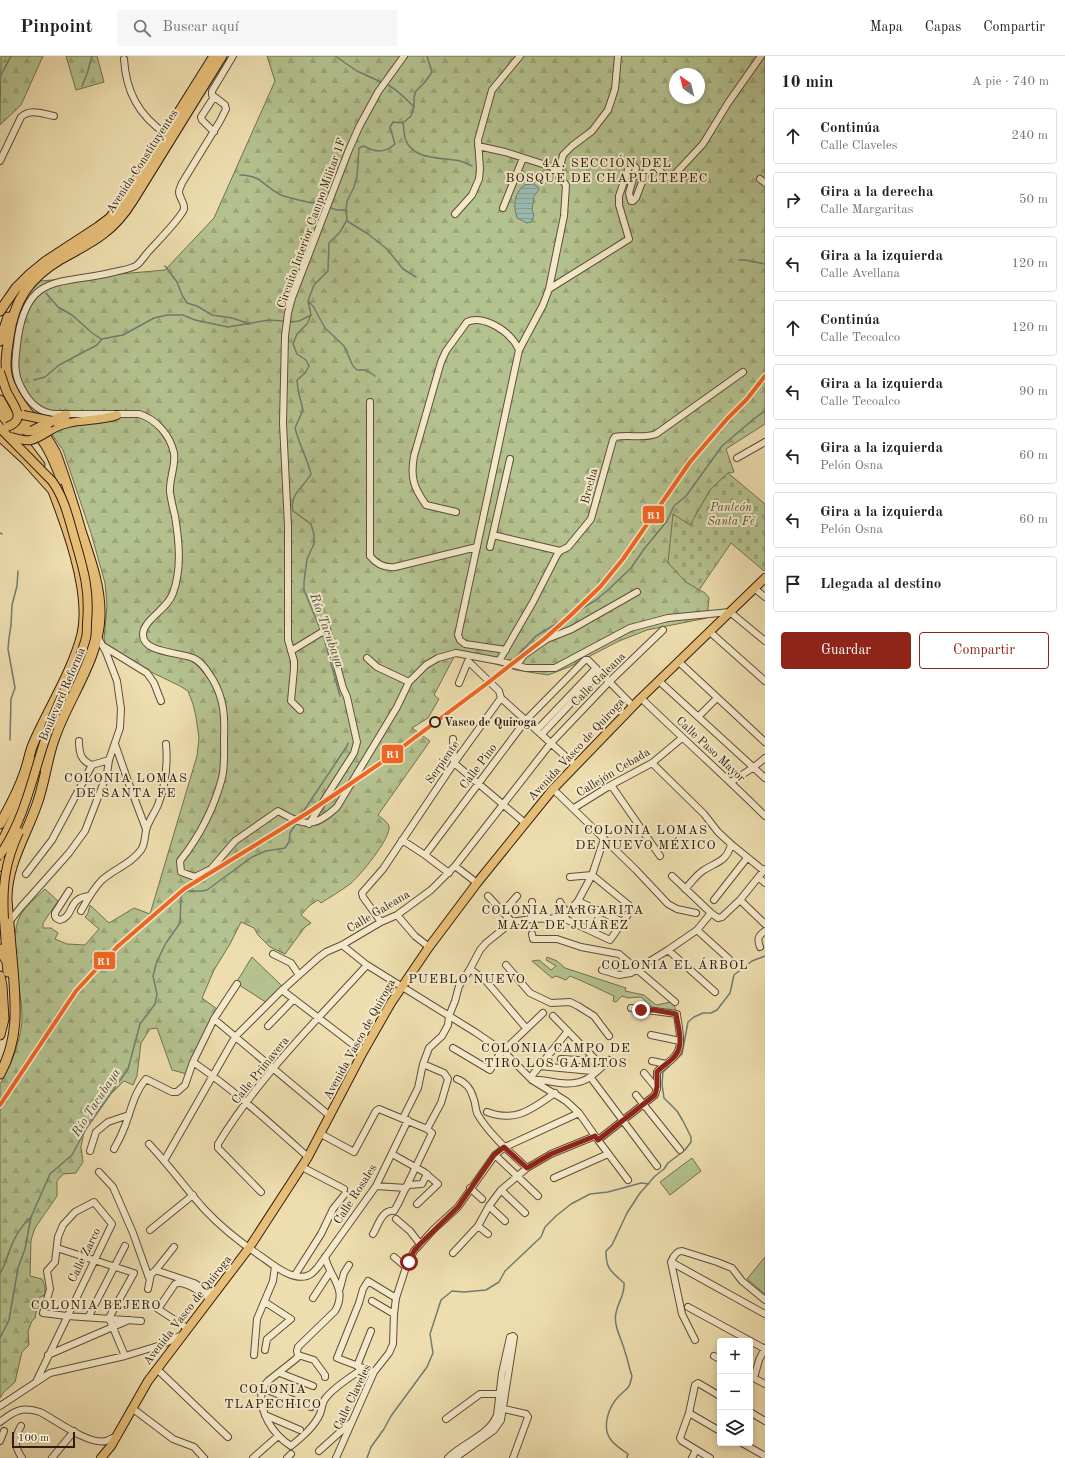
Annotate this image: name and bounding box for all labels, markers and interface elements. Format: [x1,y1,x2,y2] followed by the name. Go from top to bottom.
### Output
[117,10,397,46] search box
[131,17,153,39] icon: search
[20,18,93,37] text: Pinpoint
[163,20,239,35] text: Buscar aquí
[870,20,903,34] text: Mapa
[925,20,961,34] text: Capas
[983,20,1045,34] text: Compartir
[669,68,705,104] north arrow
[781,74,834,91] text: 10 min
[972,75,1049,88] text: A pie · 740 m
[105,107,181,216] street label: Avenida Constituyentes
[820,121,880,136] text: Continúa
[782,125,804,147] icon: ahead
[1011,129,1048,142] text: 240 m
[275,137,348,310] street label: Circuito Interior Campo Militar 1F
[820,139,897,152] text: Calle Claveles
[506,154,708,185] district label: 4A. SECCIÓN DEL BOSQUE DE CHAPULTEPEC
[820,185,934,200] text: Gira a la derecha
[782,189,804,211] icon: right
[1019,193,1048,206] text: 50 m
[820,203,913,216] text: Calle Margaritas
[820,249,943,264] text: Gira a la izquierda
[782,253,804,275] icon: left
[1011,257,1048,270] text: 120 m
[820,267,900,280] text: Calle Avellana
[820,313,880,328] text: Continúa
[782,317,804,339] icon: ahead
[1011,321,1048,334] text: 120 m
[820,331,900,344] text: Calle Tecoalco
[820,377,943,392] text: Gira a la izquierda
[782,381,804,403] icon: left
[1019,385,1048,398] text: 90 m
[820,395,900,408] text: Calle Tecoalco
[820,441,943,456] text: Gira a la izquierda
[782,445,804,467] icon: left
[1019,449,1048,462] text: 60 m
[820,459,883,472] text: Pelón Osna
[579,467,600,505] street label: Brecha
[707,502,756,528] park label: Panteón Santa Fé
[642,505,665,524] line badge: R1
[820,505,943,520] text: Gira a la izquierda
[782,509,804,531] icon: left
[647,511,661,522] text: R1
[1019,513,1048,526] text: 60 m
[820,523,883,536] text: Pelón Osna
[782,573,804,595] icon: arrive
[820,577,941,592] text: Llegada al destino
[307,591,346,670] water label: Río Tacubaya
[781,632,911,669] button: Guardar
[919,632,1049,669] button: Compartir
[38,646,88,743] street label: Boulevard Reforma
[569,650,628,709] street label: Calle Galeana
[526,696,627,803] street label: Avenida Vasco de Quiroga
[673,715,747,785] street label: Calle Paso Mayor
[429,716,441,728] marker: Vasco de Quiroga
[444,717,537,729] place label: Vasco de Quiroga
[424,739,462,786] street label: Serpiente
[458,742,500,791] street label: Calle Pino
[381,744,404,764] line badge: R1
[575,746,652,799] street label: Callejón Cebada
[386,750,400,761] text: R1
[64,772,188,800] district label: COLONIA LOMAS DE SANTA FE
[575,824,717,852] district label: COLONIA LOMAS DE NUEVO MÉXICO
[345,888,412,935] street label: Calle Galeana
[482,904,644,932] district label: COLONIA MARGARITA MAZA DE JUÁREZ
[93,951,116,970] line badge: R1
[97,957,111,968] text: R1
[601,957,749,972] district label: COLONIA EL ÁRBOL
[408,973,526,986] district label: PUEBLO NUEVO
[322,977,398,1102] street label: Avenida Vasco de Quiroga
[632,1001,650,1019] route end
[230,1035,292,1107] street label: Calle Primavera
[481,1042,631,1070] district label: COLONIA CAMPO DE TIRO LOS GAMITOS
[69,1066,123,1140] water label: Río Tacubaya
[332,1162,380,1227] street label: Calle Rosales
[67,1226,103,1285] street label: Calle Zarco
[400,1253,418,1271] route start
[141,1254,234,1368] street label: Avenida Vasco de Quiroga
[31,1299,161,1312] district label: COLONIA BEJERO
[717,1338,753,1446] map controls
[717,1338,753,1374] button: +
[332,1363,374,1432] street label: Calle Claveles
[717,1374,753,1410] button: −
[224,1383,322,1411] district label: COLONIA TLAPECHICO
[717,1410,753,1446] button: layers
[12,1430,75,1449] scale bar
[18,1433,49,1444] text: 100 m

